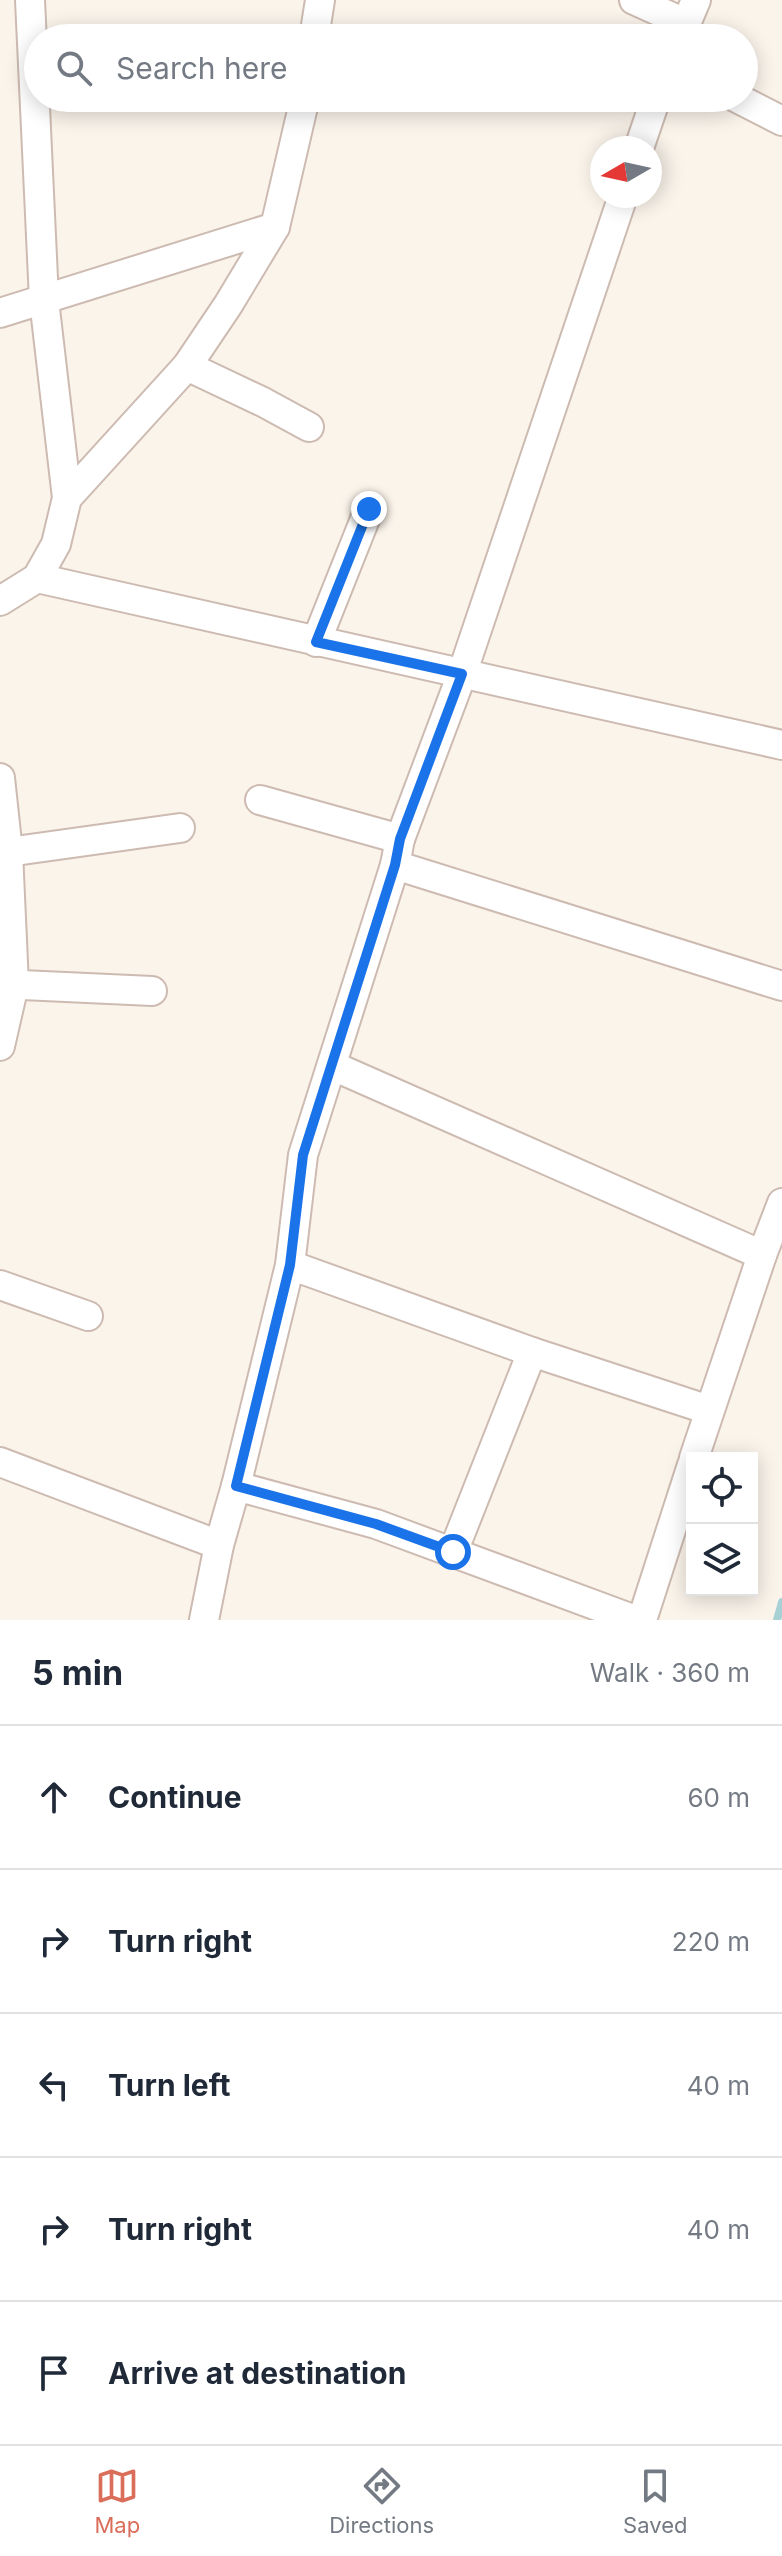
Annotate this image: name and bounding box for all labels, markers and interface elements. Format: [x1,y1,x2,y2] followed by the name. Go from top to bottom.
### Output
[24,24,758,112] search box
[52,46,96,90] icon: search
[116,50,288,86] text: Search here
[590,136,662,208] north arrow
[351,491,387,527] route end
[686,1452,758,1596] map controls
[686,1452,758,1524] button: locate
[686,1524,758,1596] button: layers
[435,1534,471,1570] route start
[32,1652,123,1693] text: 5 min
[590,1657,750,1688] text: Walk · 360 m
[32,1775,76,1819] icon: ahead
[108,1779,242,1815] text: Continue
[687,1782,750,1813] text: 60 m
[32,1919,76,1963] icon: right
[108,1923,252,1959] text: Turn right
[672,1926,750,1957] text: 220 m
[32,2063,76,2107] icon: left
[108,2067,230,2103] text: Turn left
[687,2070,750,2101] text: 40 m
[32,2207,76,2251] icon: right
[108,2211,252,2247] text: Turn right
[687,2214,750,2245] text: 40 m
[32,2351,76,2395] icon: arrive
[108,2355,406,2391] text: Arrive at destination
[95,2464,140,2538] tab: Map
[329,2464,434,2538] tab: Directions
[623,2464,687,2538] tab: Saved

